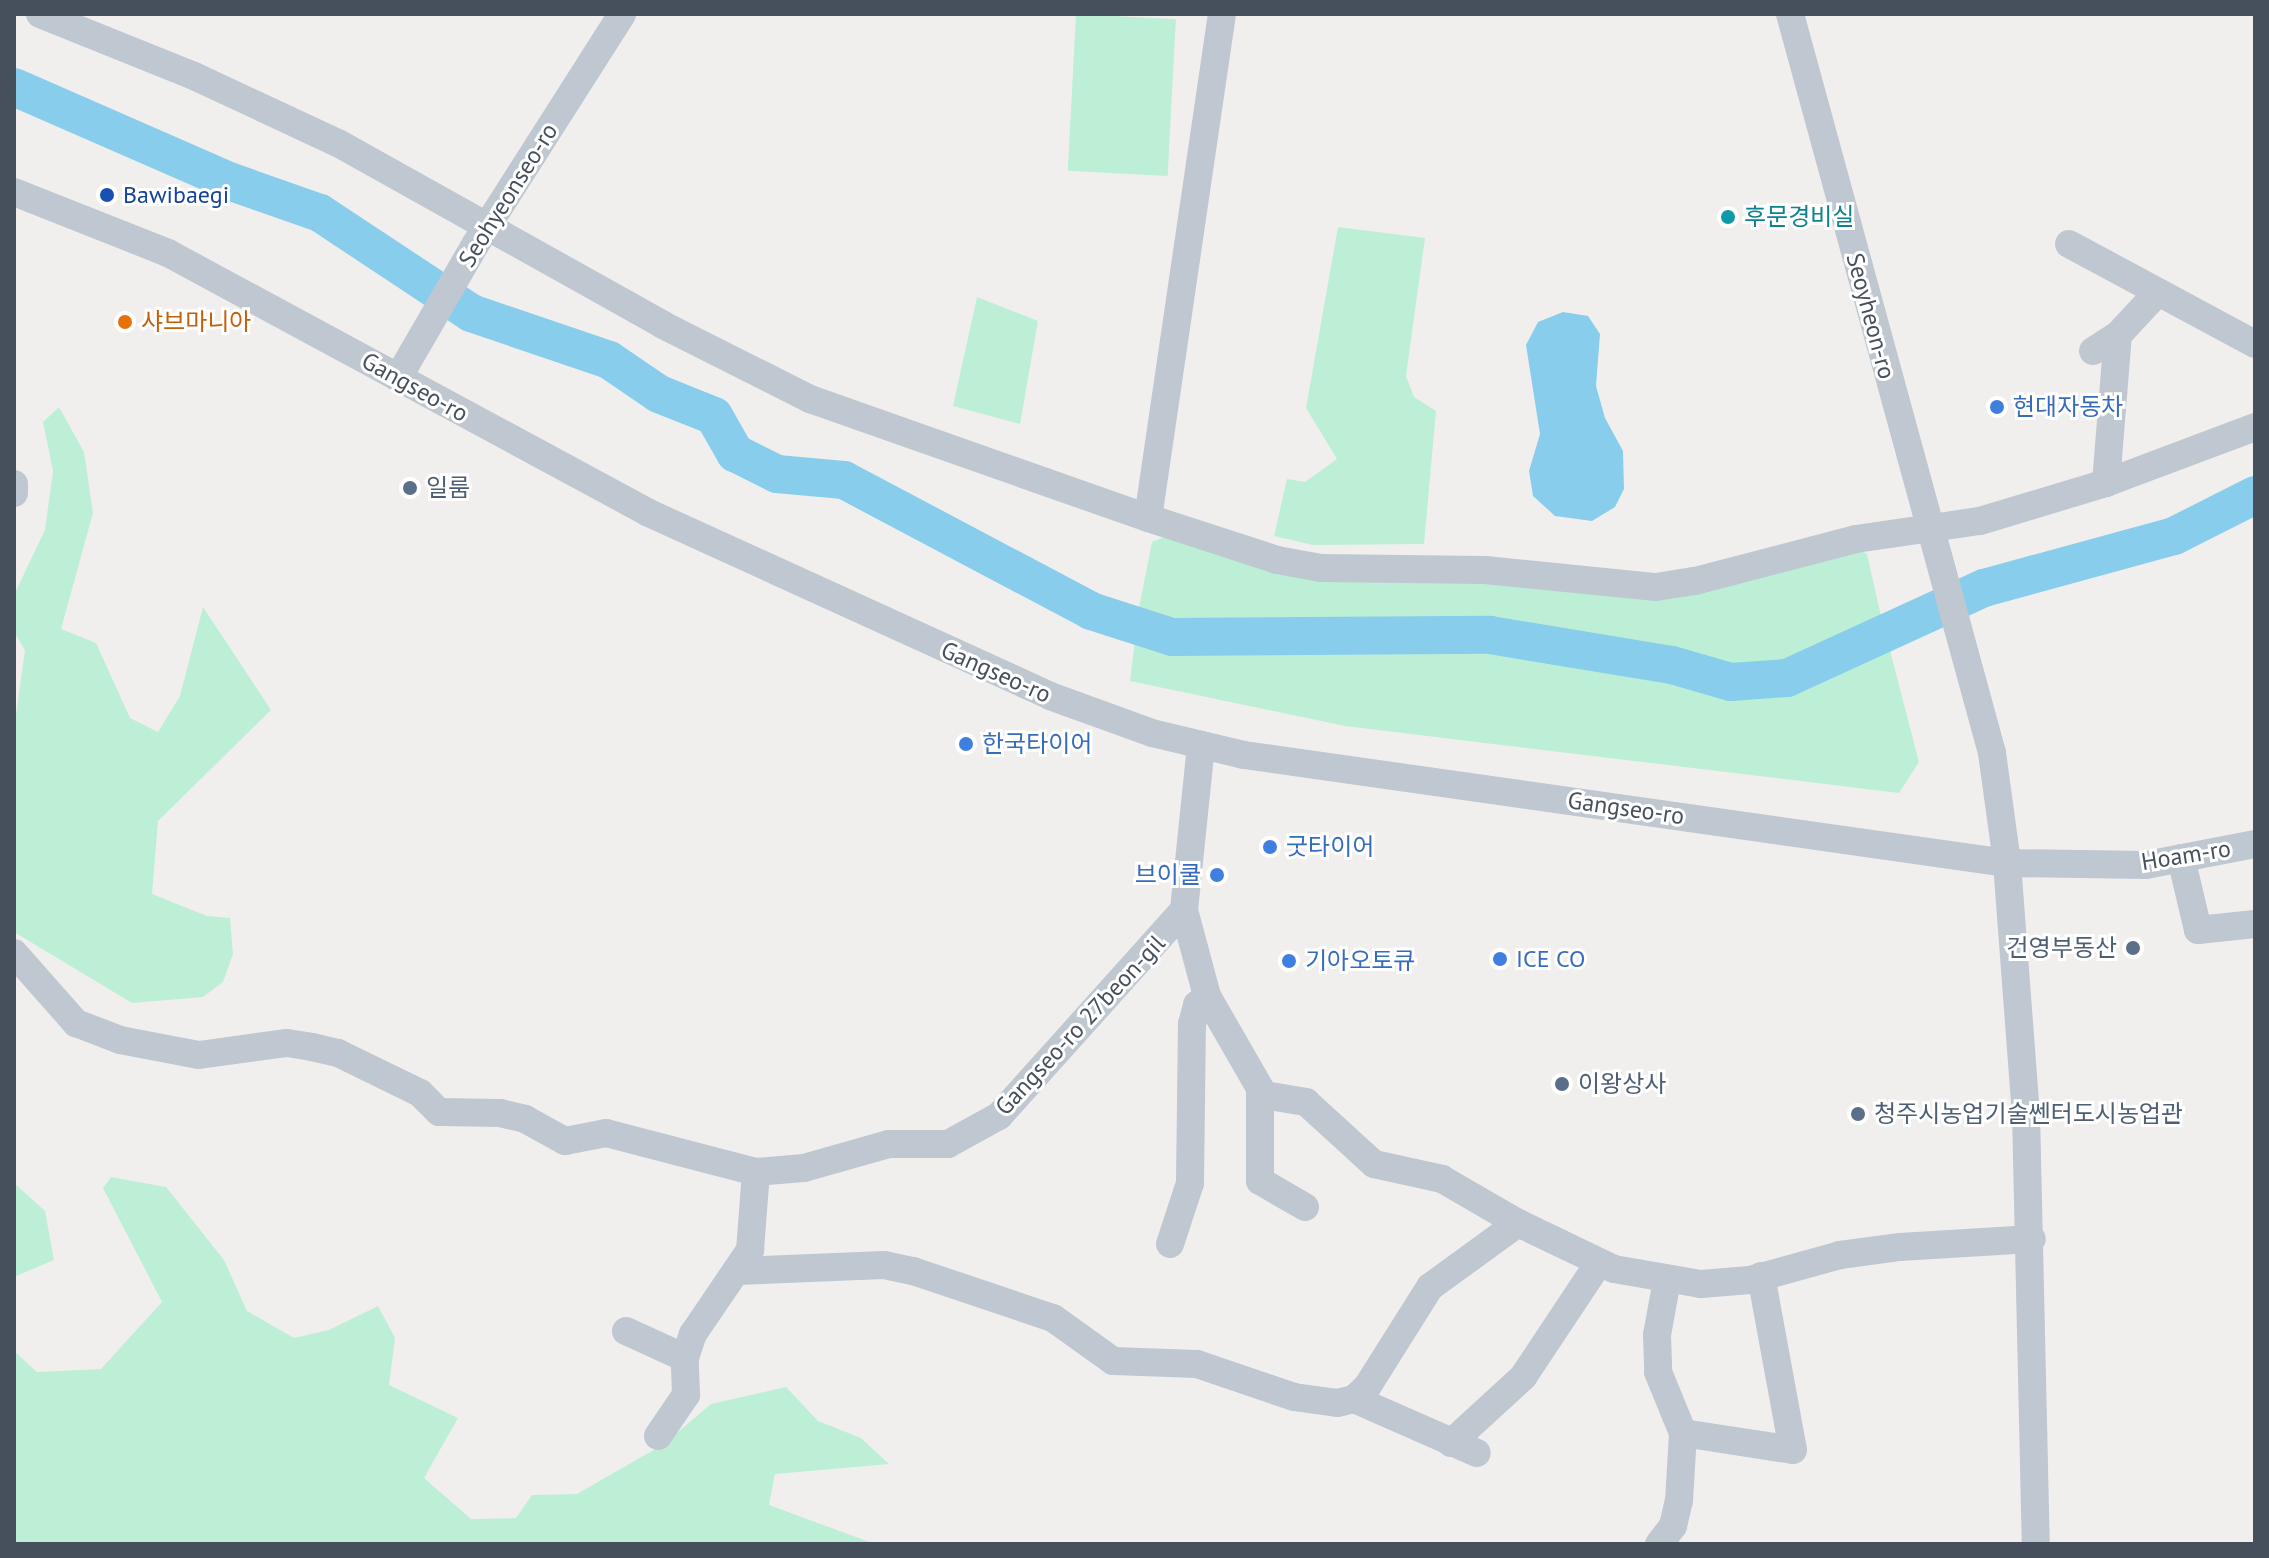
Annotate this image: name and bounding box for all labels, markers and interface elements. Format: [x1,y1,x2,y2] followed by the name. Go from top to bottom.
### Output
[452,118,564,272] street label: Seohyeonseo-ro
[123,181,229,209] place label: Bawibaegi
[98,186,116,204] marker: Bawibaegi
[1744,203,1854,231] place label: 후문경비실
[1719,208,1737,226] marker: 후문경비실
[1840,250,1902,382] street label: Seoyheon-ro
[141,308,251,336] place label: 샤브마니아
[116,313,134,331] marker: 샤브마니아
[357,346,473,428] street label: Gangseo-ro
[2013,393,2123,421] place label: 현대자동차
[1988,398,2006,416] marker: 현대자동차
[426,474,470,502] place label: 일룸
[401,479,419,497] marker: 일룸
[937,635,1055,709] street label: Gangseo-ro
[982,730,1092,758] place label: 한국타이어
[957,735,975,753] marker: 한국타이어
[1566,786,1686,830] street label: Gangseo-ro
[1286,833,1374,861] place label: 굿타이어
[2139,834,2233,876] street label: Hoam-ro
[1261,838,1279,856] marker: 굿타이어
[1135,861,1201,889] place label: 브이쿨
[1208,866,1226,884] marker: 브이쿨
[989,929,1171,1121] street label: Gangseo-ro 27beon-gil
[2007,934,2117,962] place label: 건영부동산
[2124,939,2142,957] marker: 건영부동산
[1516,945,1585,973] place label: ICE CO
[1305,947,1415,975] place label: 기아오토큐
[1491,950,1509,968] marker: ICE CO
[1280,952,1298,970] marker: 기아오토큐
[1578,1070,1666,1098] place label: 이왕상사
[1553,1075,1571,1093] marker: 이왕상사
[1874,1100,2183,1128] place label: 청주시농업기술쎈터도시농업관
[1849,1105,1867,1123] marker: 청주시농업기술쎈터도시농업관

